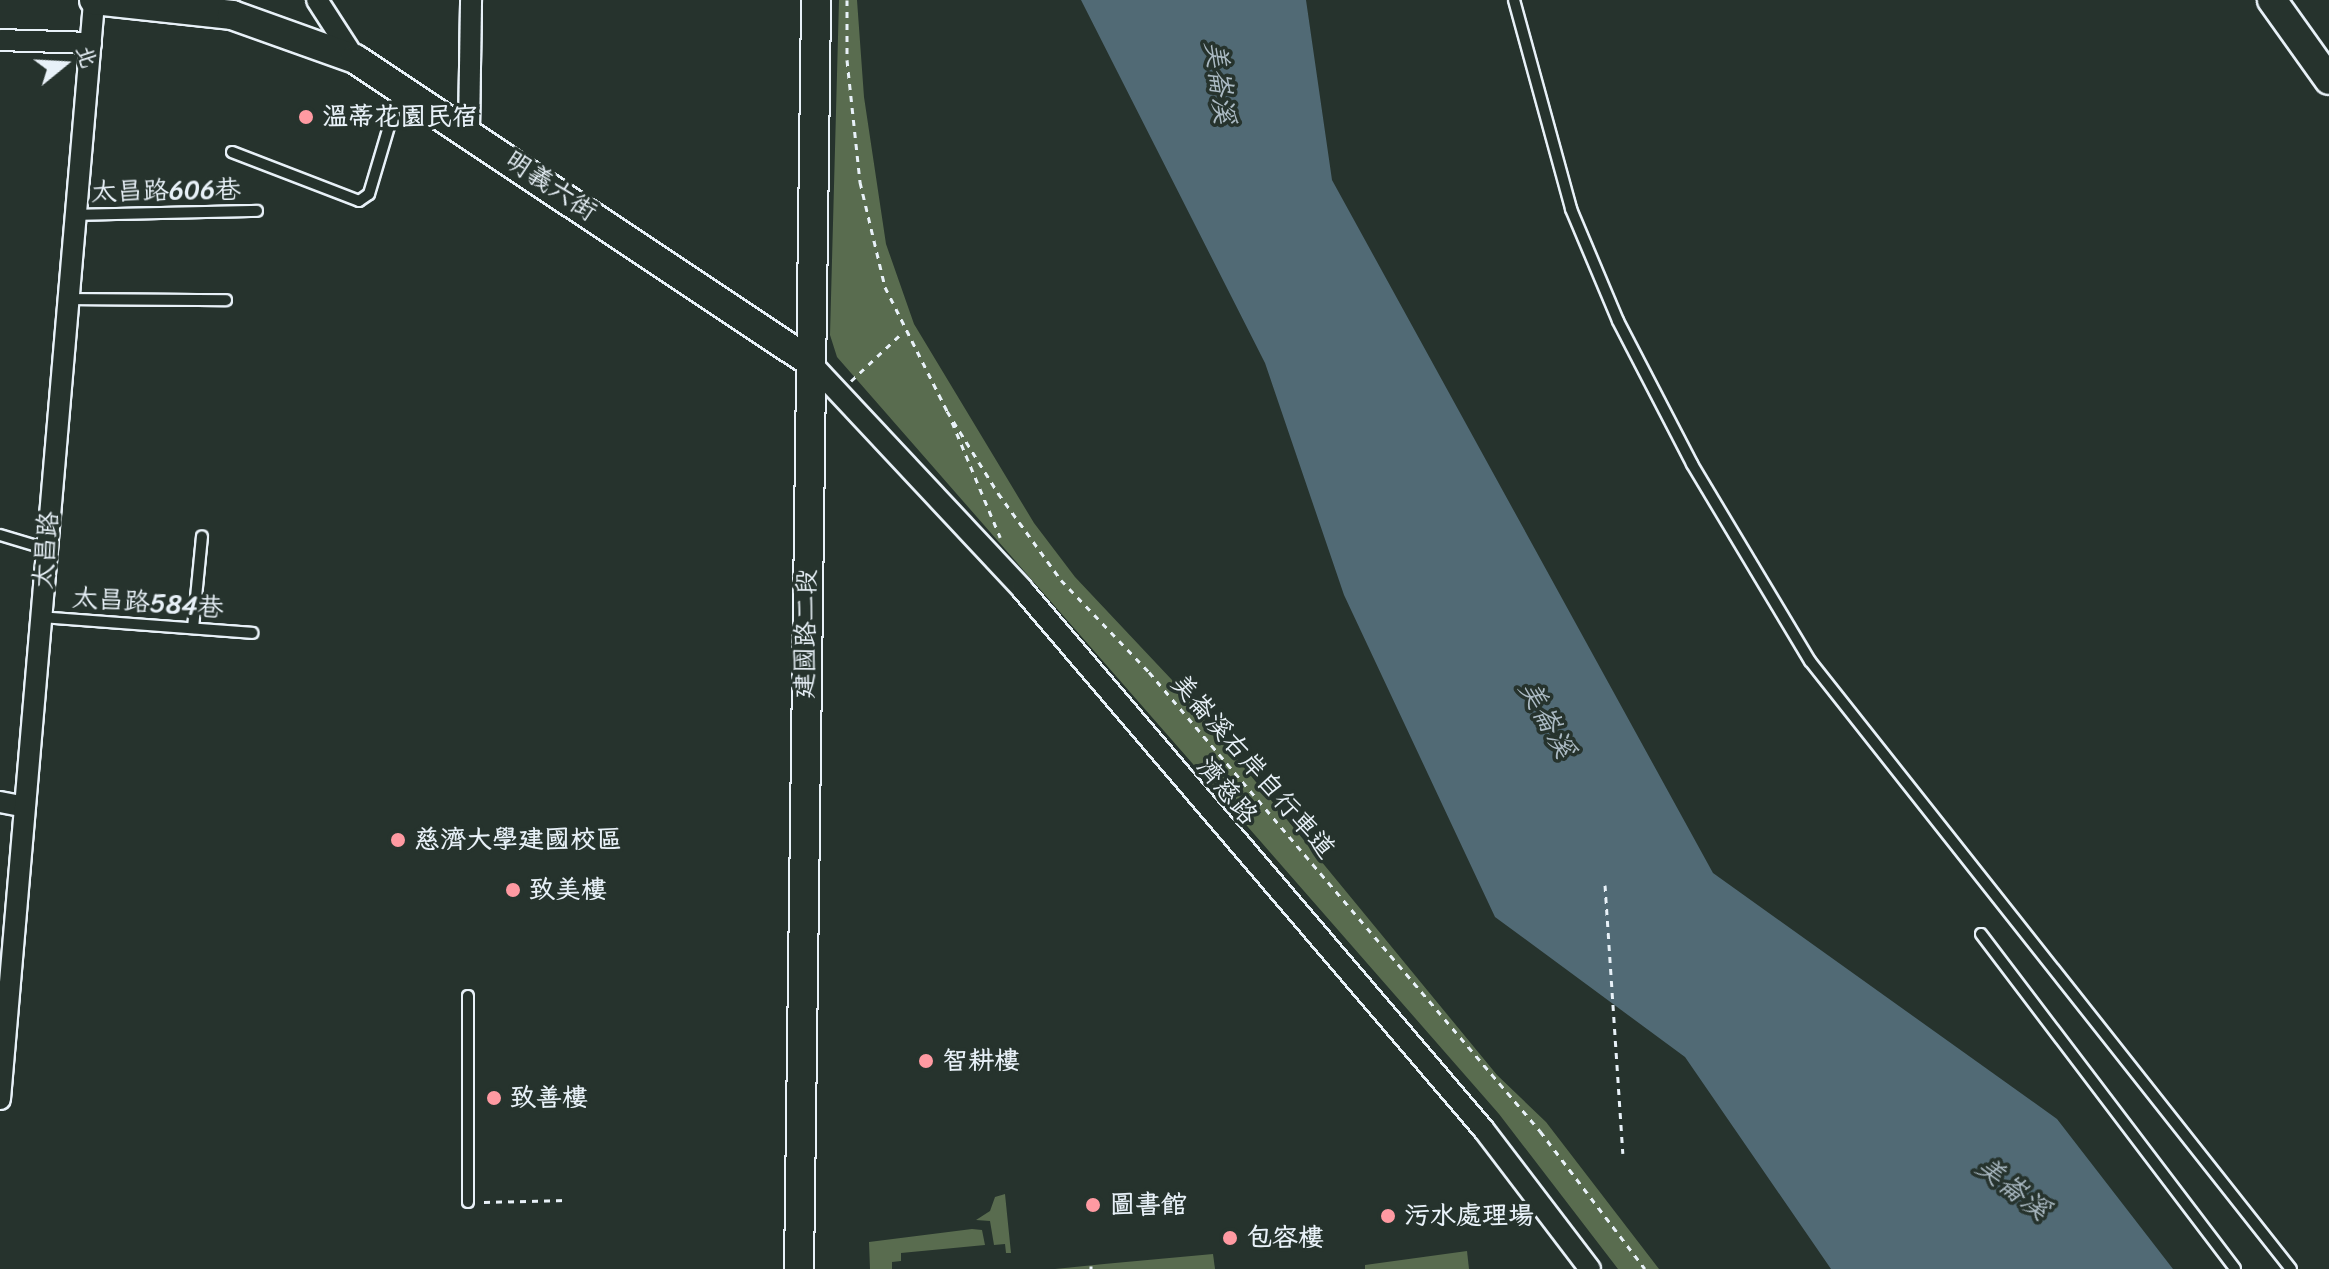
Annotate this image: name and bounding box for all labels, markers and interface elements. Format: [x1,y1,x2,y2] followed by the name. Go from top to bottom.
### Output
[24,24,104,104] north arrow
[1198,38,1242,126] water label: 美崙溪
[65,40,109,73] text: 北
[322,101,478,133] place label: 溫蒂花園民宿
[297,108,315,126] marker: 溫蒂花園民宿
[499,144,603,228] street label: 明義六街
[91,174,241,208] street label: 太昌路606巷
[27,510,65,590] street label: 太昌路
[789,569,823,699] street label: 建國路二段
[71,582,225,624] street label: 太昌路584巷
[1164,667,1342,865] street label: 美崙溪右岸自行車道
[1512,674,1582,764] water label: 美崙溪
[1190,751,1264,831] street label: 濟慈路
[414,824,622,856] place label: 慈濟大學建國校區
[389,831,407,849] marker: 慈濟大學建國校區
[529,874,607,906] place label: 致美樓
[504,881,522,899] marker: 致美樓
[942,1045,1020,1077] place label: 智耕樓
[917,1052,935,1070] marker: 智耕樓
[510,1082,588,1114] place label: 致善樓
[485,1089,503,1107] marker: 致善樓
[1970,1149,2056,1227] water label: 美崙溪
[1109,1189,1187,1221] place label: 圖書館
[1084,1196,1102,1214] marker: 圖書館
[1404,1200,1534,1232] place label: 污水處理場
[1379,1207,1397,1225] marker: 污水處理場
[1246,1222,1324,1254] place label: 包容樓
[1221,1229,1239,1247] marker: 包容樓

